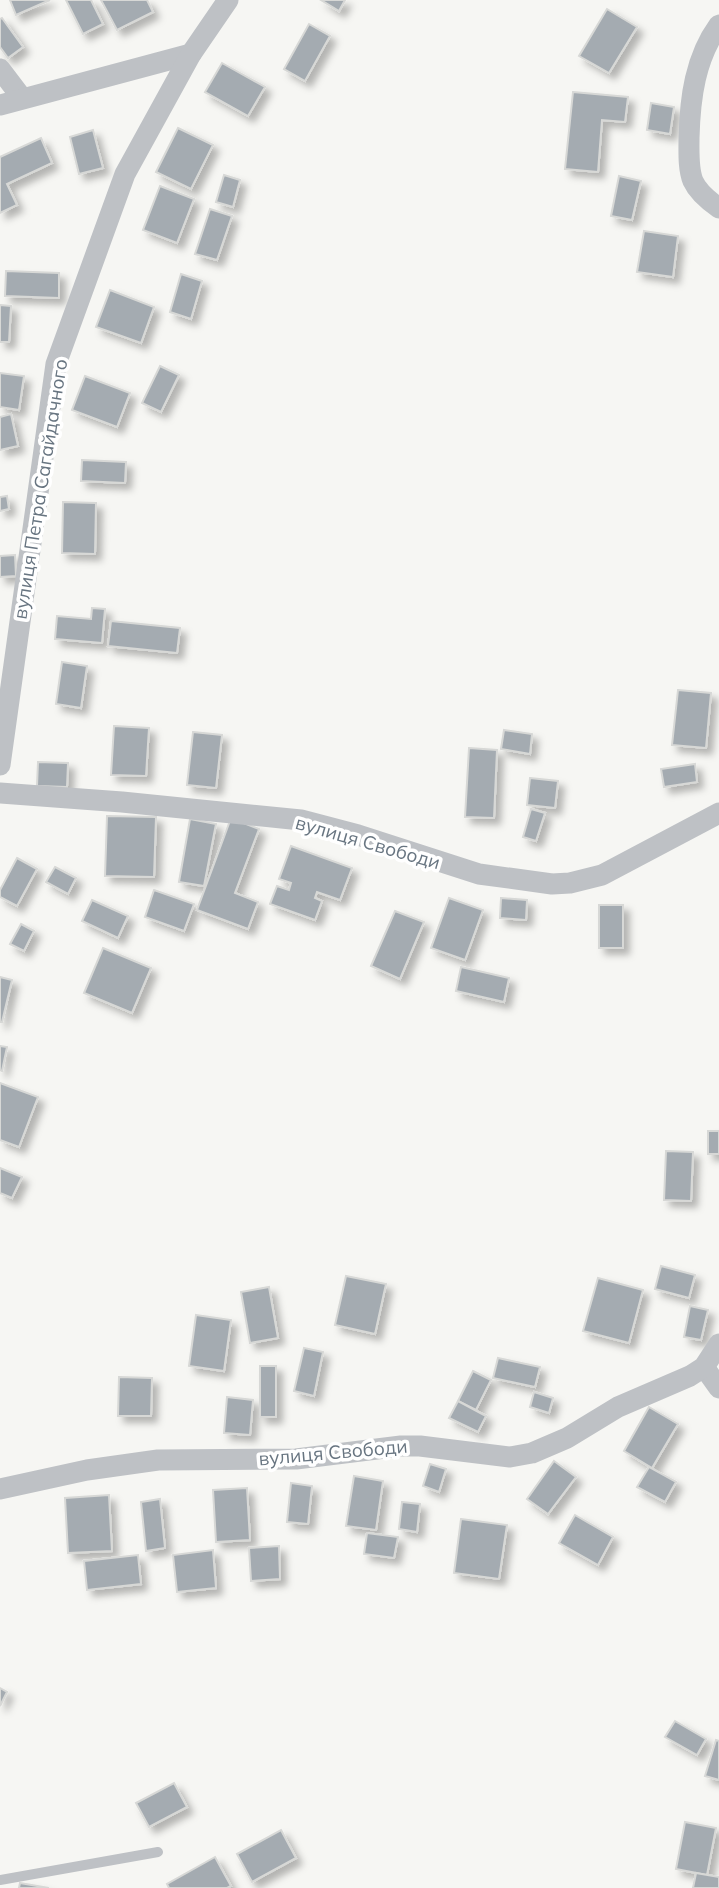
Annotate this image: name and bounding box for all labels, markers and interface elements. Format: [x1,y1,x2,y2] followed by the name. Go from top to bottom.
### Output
[8,357,72,621] street label: вулиця Петра Сагайдачного
[293,810,443,874] street label: вулиця Свободи
[258,1434,408,1470] street label: вулиця Свободи

